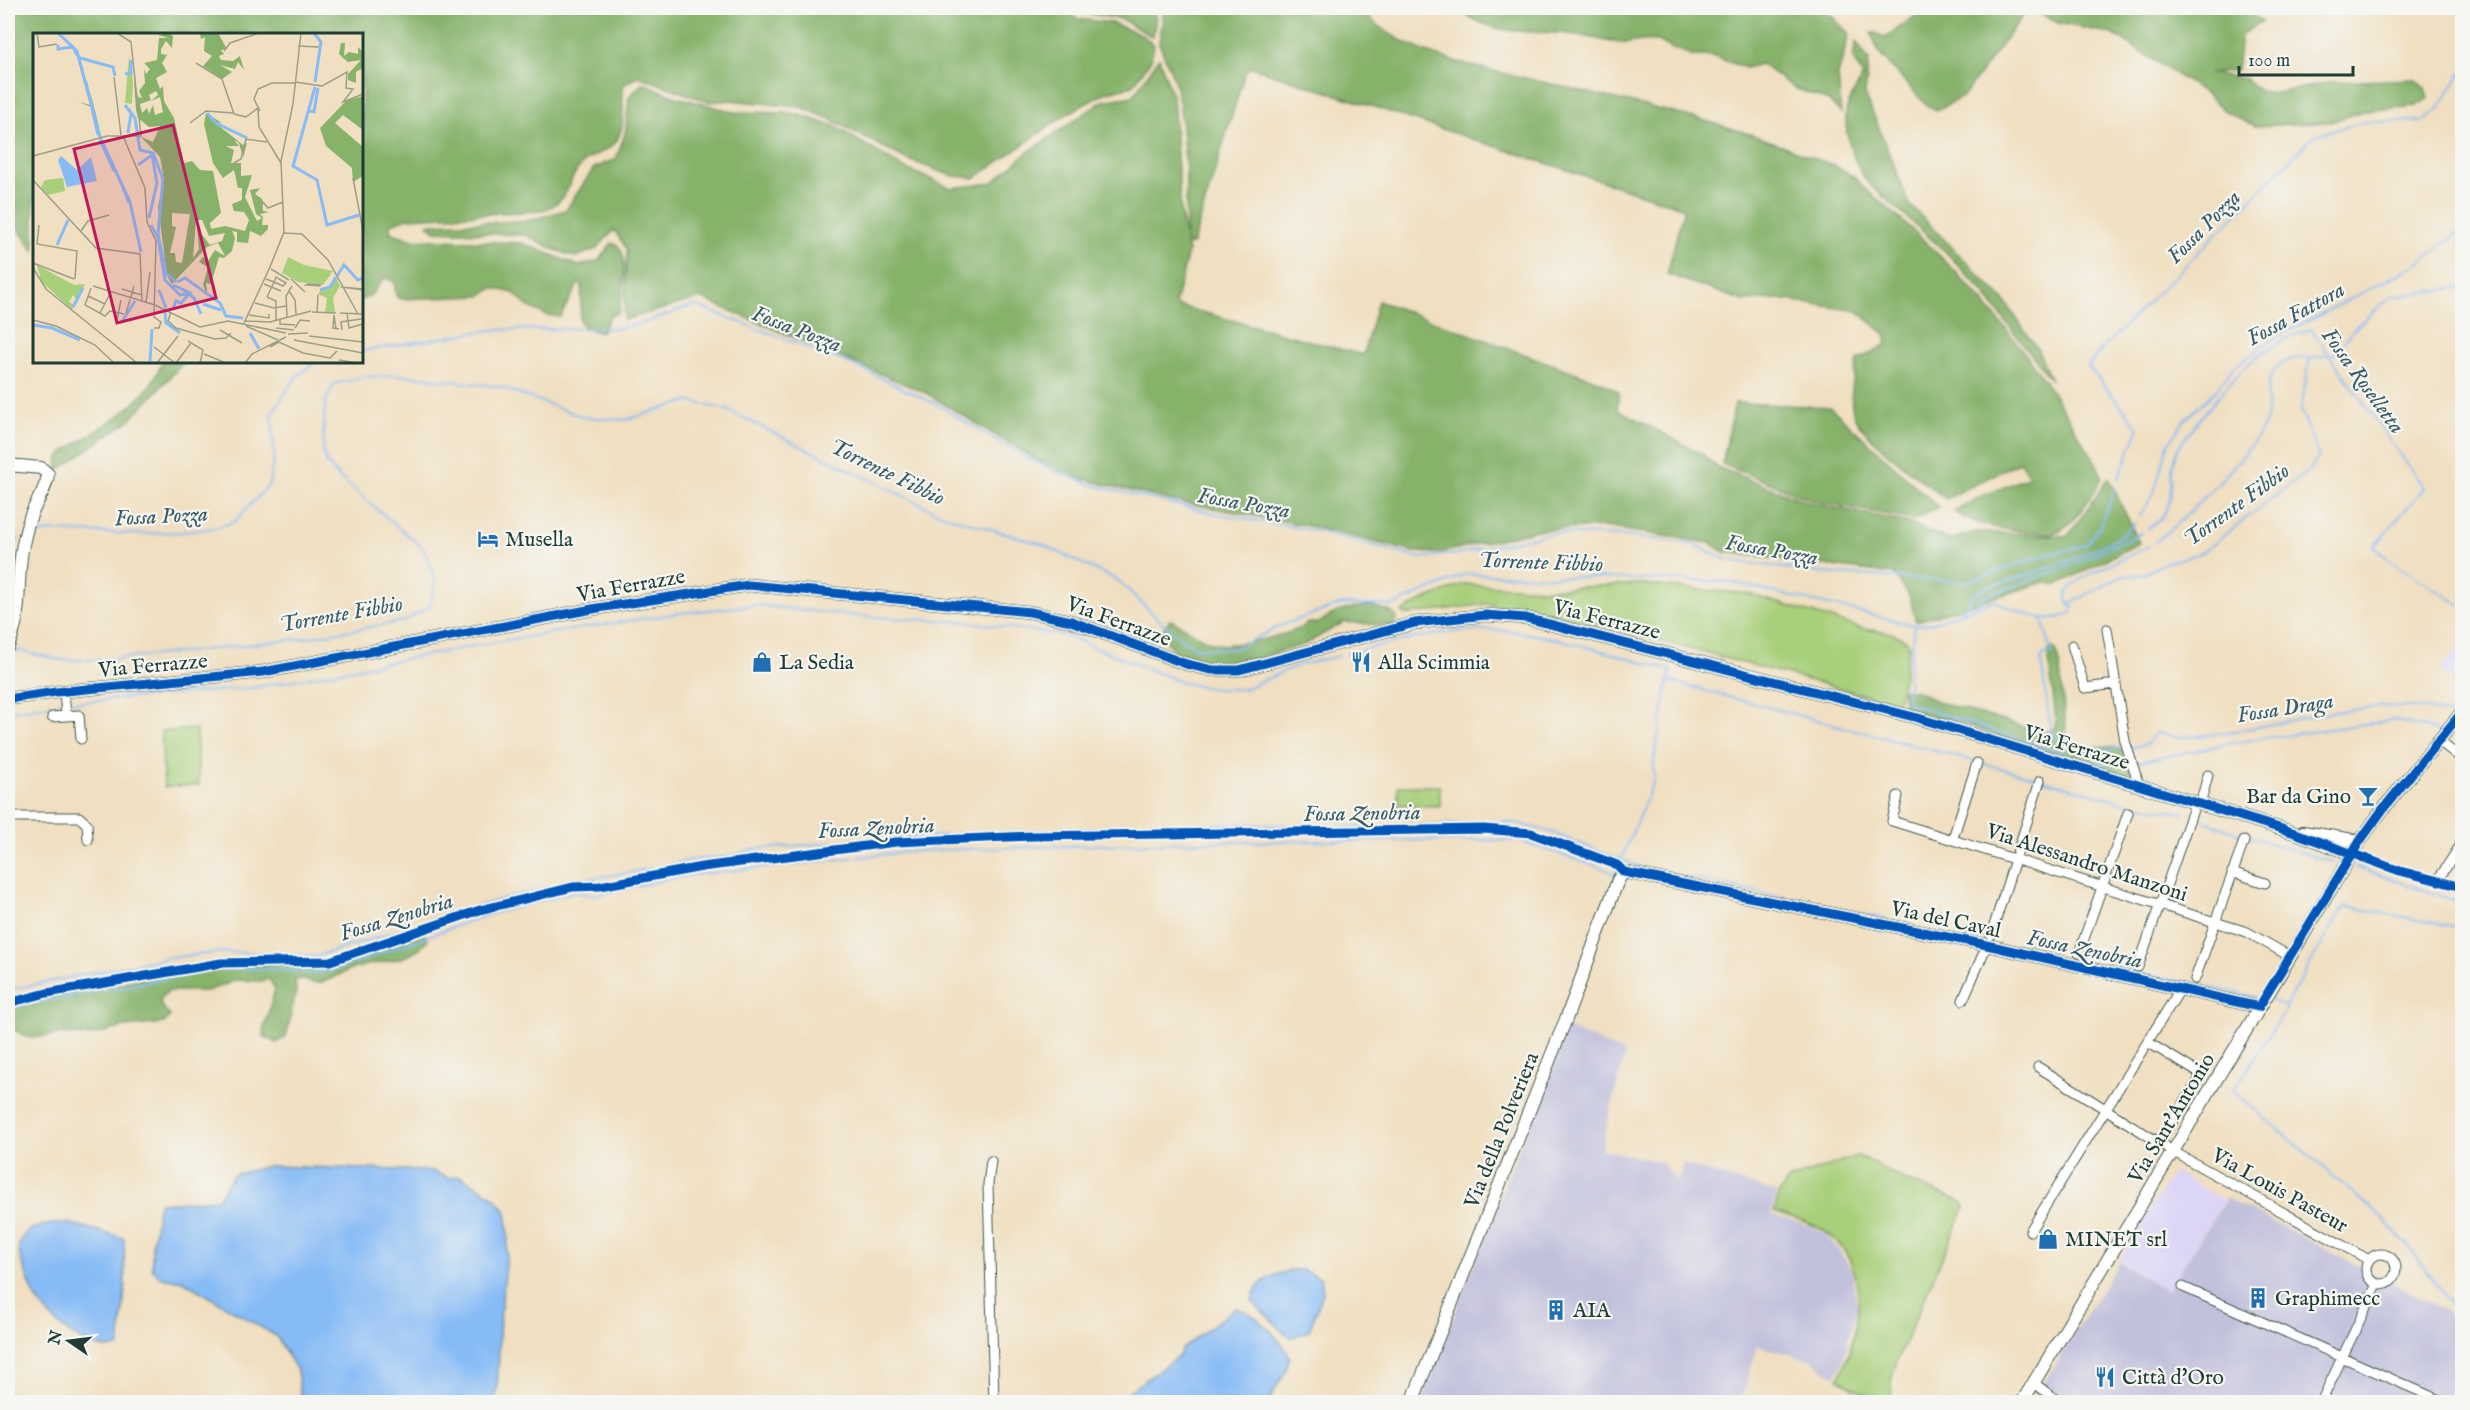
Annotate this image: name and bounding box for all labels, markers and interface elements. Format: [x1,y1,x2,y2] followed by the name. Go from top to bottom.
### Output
[33,33,363,363] inset map
[2239,39,2353,77] scale bar
[2248,50,2290,73] text: 100 m
[2161,184,2248,270] water label: Fossa Pozza
[2242,276,2350,353] water label: Fossa Fattora
[748,300,845,360] water label: Fossa Pozza
[2315,323,2410,440] water label: Fossa Roselletta
[825,433,949,513] water label: Torrente Fibbio
[2179,458,2296,554] water label: Torrente Fibbio
[1195,482,1292,526] water label: Fossa Pozza
[114,501,209,533] water label: Fossa Pozza
[476,527,500,551] hotel icon: Musella
[505,527,574,554] place label: Musella
[1723,529,1820,573] water label: Fossa Pozza
[1478,547,1604,579] water label: Torrente Fibbio
[574,564,688,609] street label: Via Ferrazze
[278,590,405,640] water label: Torrente Fibbio
[1062,591,1175,654] street label: Via Ferrazze
[1549,594,1663,647] street label: Via Ferrazze
[96,648,209,685] street label: Via Ferrazze
[750,650,774,674] shop icon: La Sedia
[779,650,855,677] place label: La Sedia
[1349,650,1373,674] restaurant icon: Alla Scimmia
[1377,650,1491,677] place label: Alla Scimmia
[2235,687,2336,730] water label: Fossa Draga
[2019,719,2133,777] street label: Via Ferrazze
[2246,784,2351,811] place label: Bar da Gino
[2356,784,2380,808] bar icon: Bar da Gino
[1303,799,1421,829] water label: Fossa Zenobria
[817,812,936,846] water label: Fossa Zenobria
[1981,818,2191,909] street label: Via Alessandro Manzoni
[336,887,457,948] water label: Fossa Zenobria
[1887,895,2004,945] street label: Via del Caval
[2024,924,2145,976] water label: Fossa Zenobria
[1458,1048,1546,1213] street label: Via della Polveriera
[2122,1048,2222,1190] street label: Via Sant'Antonio
[2205,1142,2352,1240] street label: Via Louis Pasteur
[2036,1227,2060,1251] shop icon: MINET srl
[2065,1227,2167,1254] place label: MINET srl
[2246,1286,2270,1310] building icon: Graphimecc
[2275,1286,2380,1313] place label: Graphimecc
[1544,1298,1568,1322] building icon: AIA
[1572,1298,1611,1325] place label: AIA
[39,1311,99,1371] north arrow
[45,1329,68,1348] text: N
[2093,1365,2117,1389] restaurant icon: Città d'Oro
[2122,1365,2224,1392] place label: Città d'Oro

